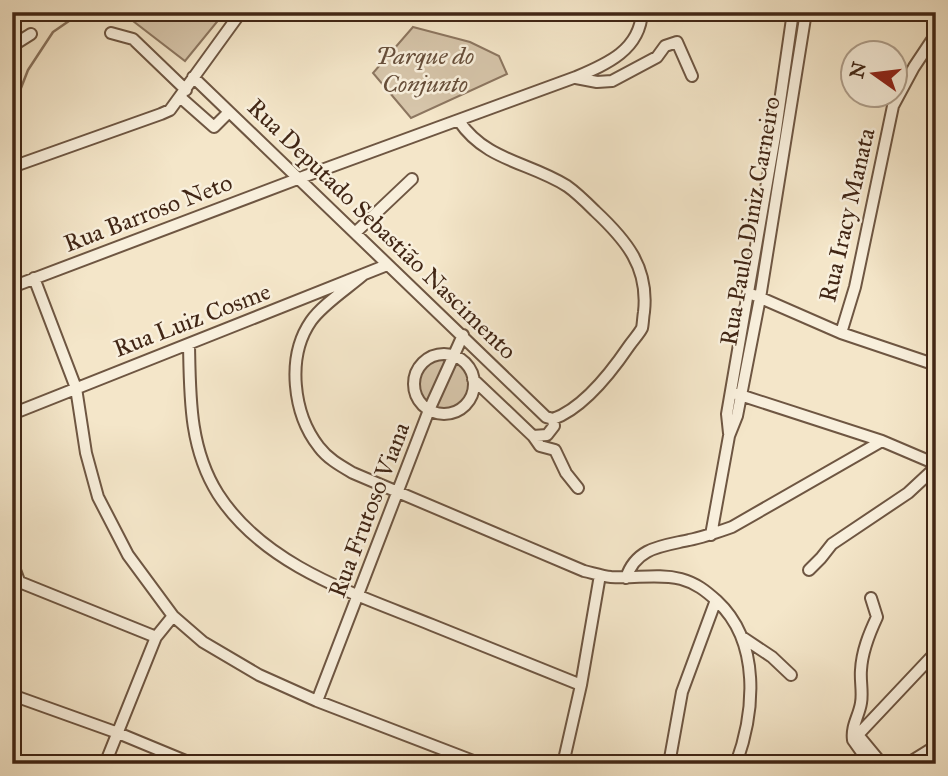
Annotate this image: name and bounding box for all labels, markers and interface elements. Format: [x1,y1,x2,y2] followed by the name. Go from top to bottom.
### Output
[839,38,909,108] north arrow
[376,41,474,99] park label: Parque do Conjunto
[845,59,871,81] text: N
[241,92,523,366] street label: Rua Deputado Sebastião Nascimento
[713,94,787,348] street label: Rua Paulo Diniz Carneiro
[812,124,882,305] street label: Rua Iracy Manata
[60,167,236,259] street label: Rua Barroso Neto
[109,276,275,364] street label: Rua Luiz Cosme
[322,417,417,602] street label: Rua Frutoso Viana

